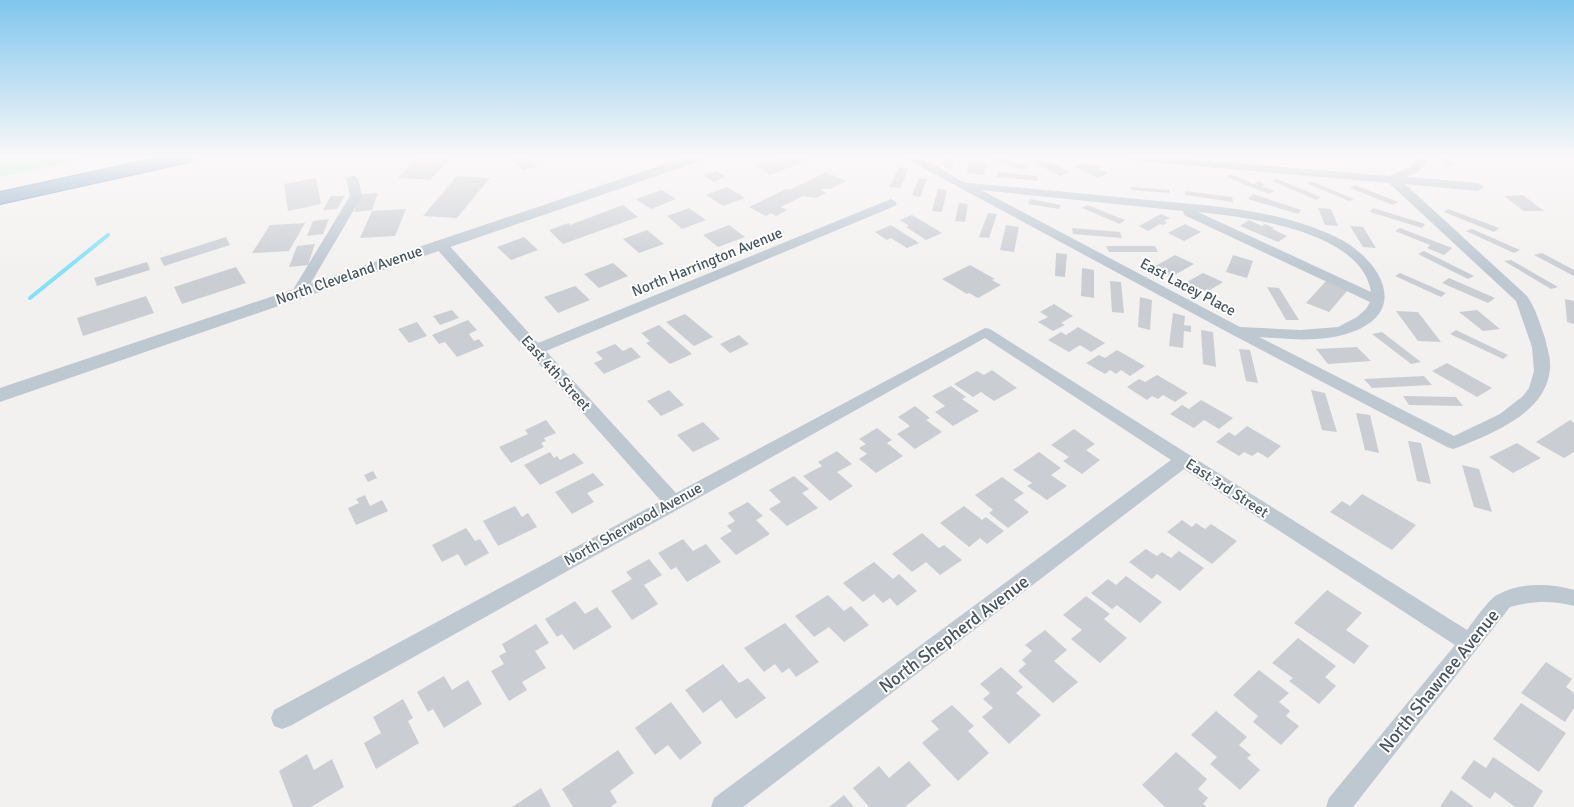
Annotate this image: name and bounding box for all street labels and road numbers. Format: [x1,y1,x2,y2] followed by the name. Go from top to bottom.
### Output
[629,223,785,301] street label: North Harrington Avenue
[273,241,425,309] street label: North Cleveland Avenue
[1137,254,1239,320] street label: East Lacey Place
[518,332,594,414] street label: East 4th Street
[1182,455,1272,521] street label: East 3rd Street
[561,479,705,569] street label: North Sherwood Avenue
[875,570,1033,698] street label: North Shepherd Avenue
[1374,605,1504,757] street label: North Shawnee Avenue

